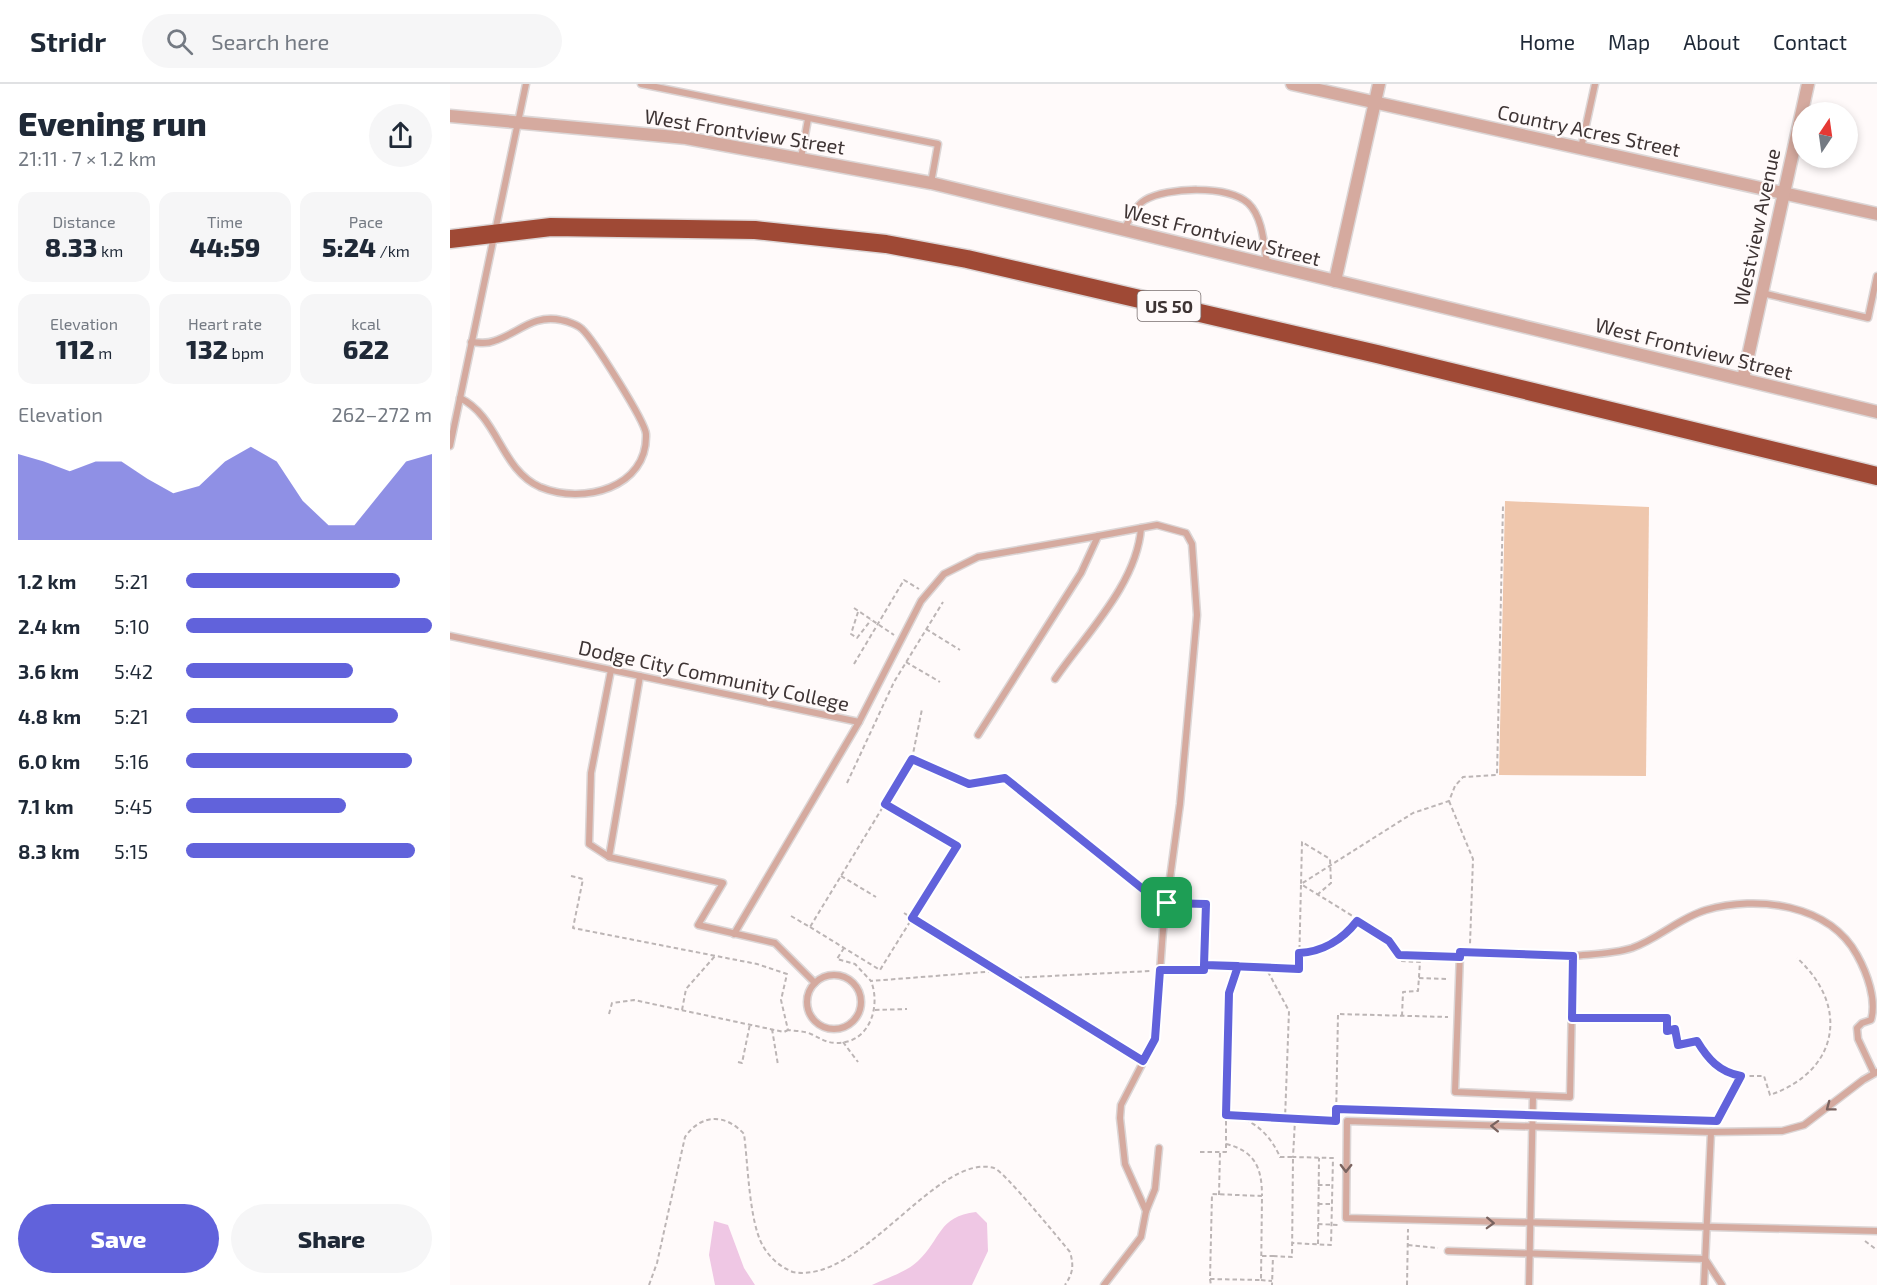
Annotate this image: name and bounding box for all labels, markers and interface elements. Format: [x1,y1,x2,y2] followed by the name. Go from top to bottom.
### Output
[142,14,562,68] search box
[30,24,106,58] text: Stridr
[163,25,196,58] icon: search
[211,28,329,54] text: Search here
[1519,29,1575,54] text: Home
[1608,29,1650,54] text: Map
[1683,29,1740,54] text: About
[1773,29,1847,54] text: Contact
[1495,99,1683,161] street label: Country Acres Street
[1792,102,1858,168] north arrow
[1792,102,1858,168] map controls
[18,103,207,143] text: Evening run
[643,103,847,159] street label: West Frontview Street
[369,104,432,167] button: share
[18,146,156,170] text: 21:11 · 7 × 1.2 km
[1728,146,1784,308] street label: Westview Avenue
[1121,198,1324,270] street label: West Frontview Street
[52,212,116,231] text: Distance
[207,212,243,231] text: Time
[349,212,383,231] text: Pace
[45,231,98,262] text: 8.33
[190,231,260,262] text: 44:59
[322,231,376,262] text: 5:24
[98,241,123,260] text: km
[376,241,410,260] text: /km
[1138,291,1200,321] road number: US 50
[1593,312,1796,384] street label: West Frontview Street
[50,314,118,333] text: Elevation
[188,314,262,333] text: Heart rate
[351,314,381,333] text: kcal
[56,333,95,364] text: 112
[186,333,228,364] text: 132
[343,333,389,364] text: 622
[95,343,112,362] text: m
[228,343,264,362] text: bpm
[18,402,103,426] text: Elevation
[332,402,432,426] text: 262–272 m
[18,569,76,593] text: 1.2 km
[114,569,149,593] text: 5:21
[18,614,80,638] text: 2.4 km
[114,614,149,638] text: 5:10
[576,635,852,715] street label: Dodge City Community College
[18,659,79,683] text: 3.6 km
[114,659,153,683] text: 5:42
[18,704,81,728] text: 4.8 km
[114,704,149,728] text: 5:21
[18,749,80,773] text: 6.0 km
[114,749,149,773] text: 5:16
[18,794,74,818] text: 7.1 km
[114,794,152,818] text: 5:45
[18,839,80,863] text: 8.3 km
[114,839,148,863] text: 5:15
[1141,877,1192,928] pin
[1150,886,1183,919] icon: arrive
[1826,1099,1837,1110] one-way arrow
[1491,1119,1500,1132] one-way arrow
[1340,1163,1352,1172] one-way arrow
[18,1204,219,1273] button: Save
[231,1204,432,1273] button: Share
[1486,1216,1495,1229] one-way arrow

